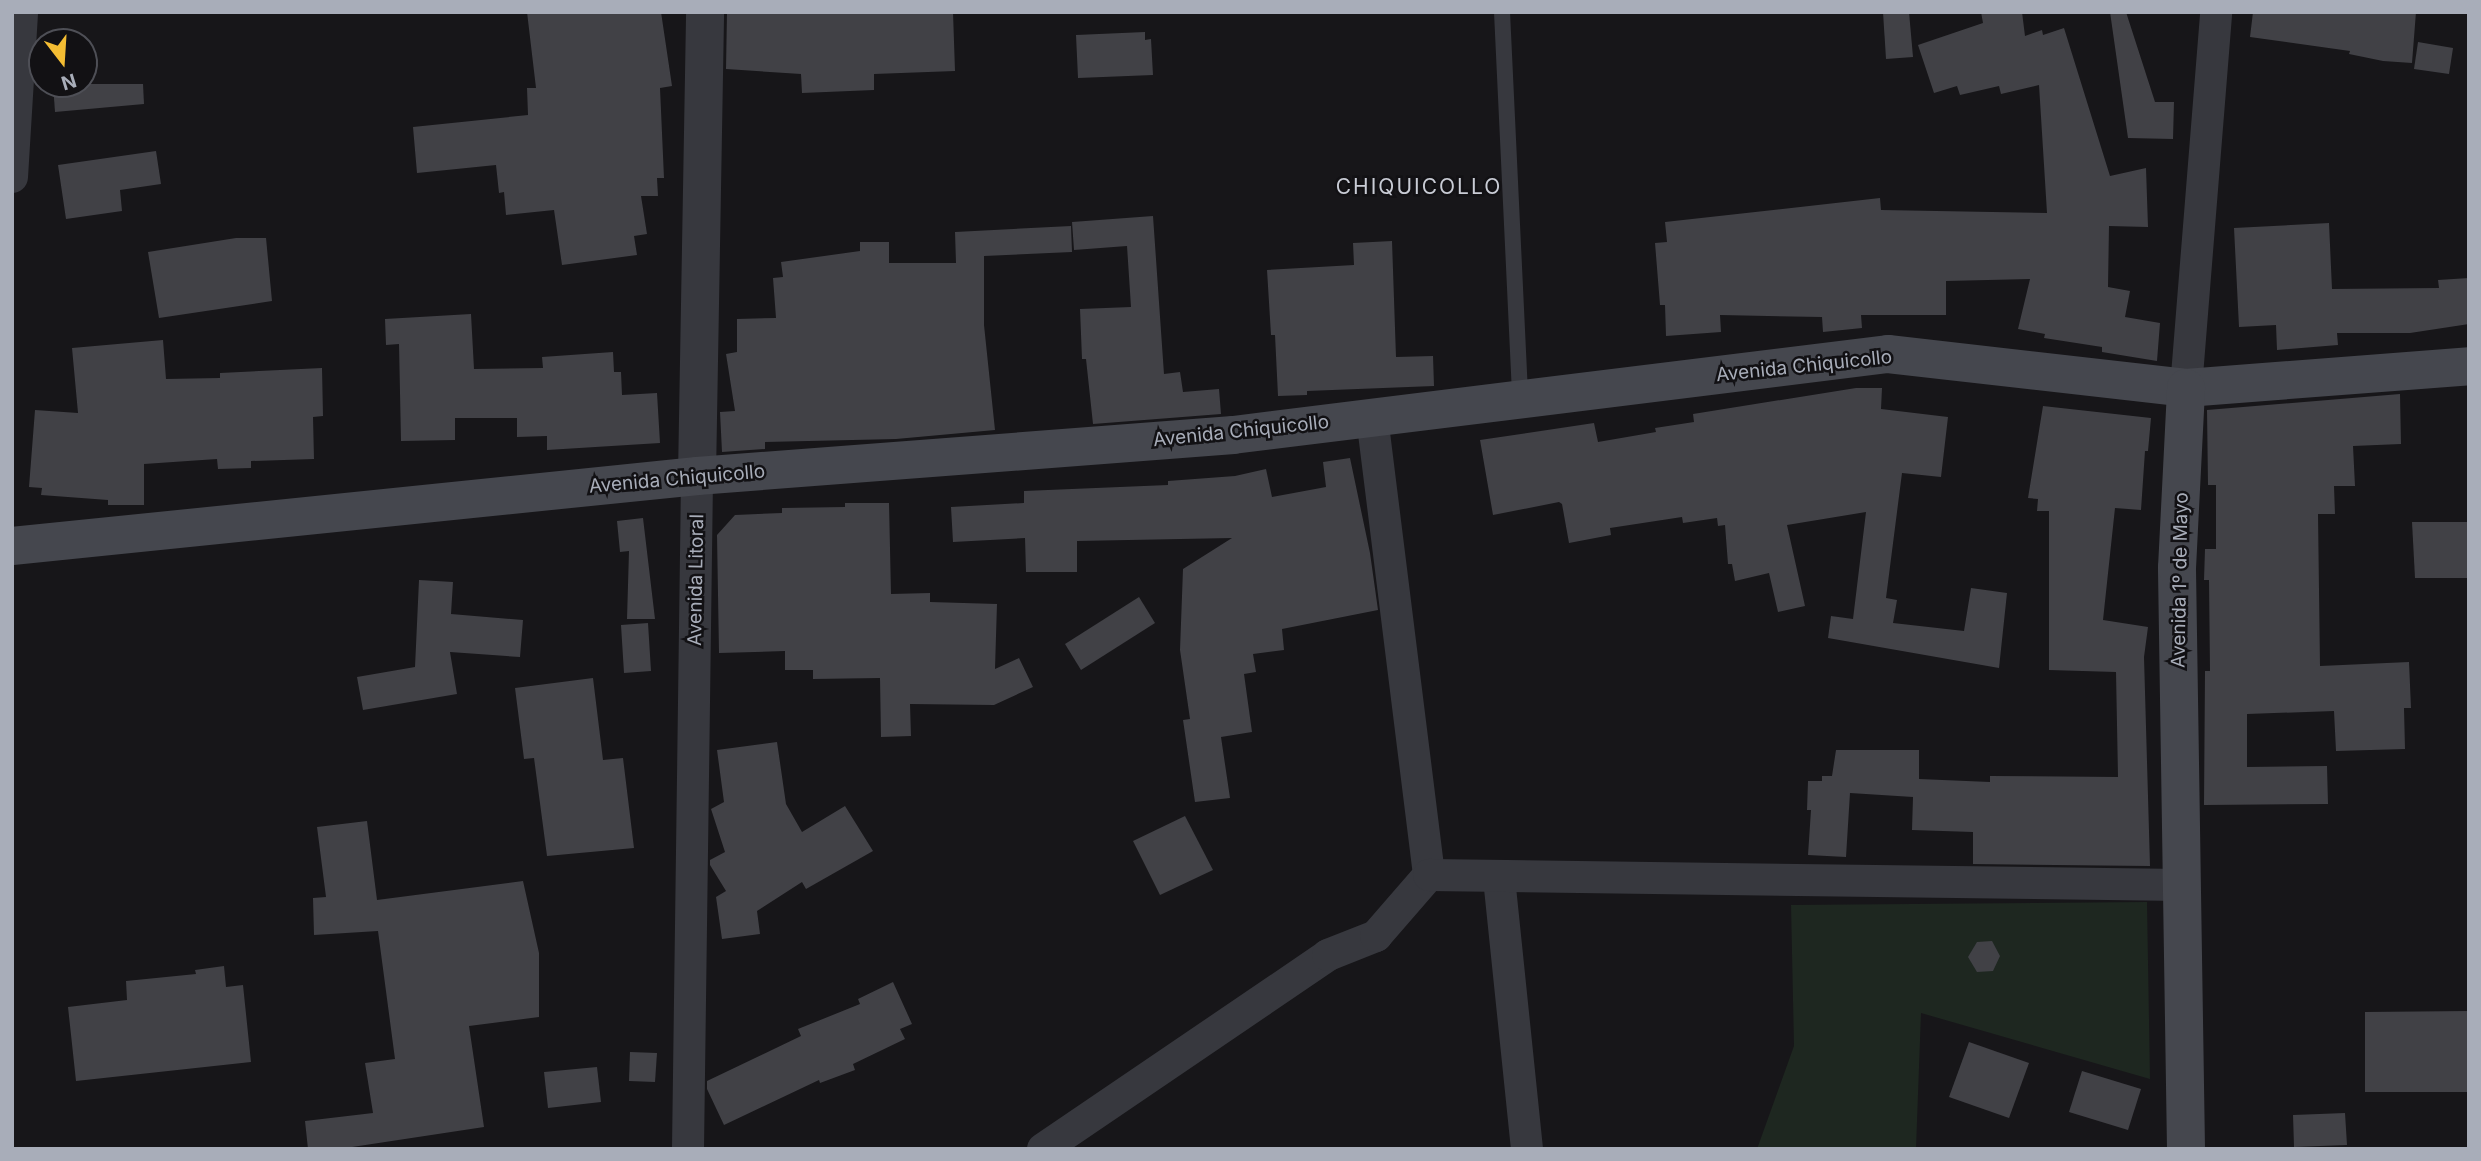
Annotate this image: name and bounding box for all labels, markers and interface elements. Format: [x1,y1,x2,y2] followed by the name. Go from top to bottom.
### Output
[28,28,98,98] north arrow
[58,69,79,95] text: N
[1337,174,1501,200] district label: CHIQUICOLLO
[1715,345,1893,387] street label: Avenida Chiquicollo
[1152,410,1330,452] street label: Avenida Chiquicollo
[588,460,766,498] street label: Avenida Chiquicollo
[2167,492,2193,668] street label: Avenida 1º de Mayo
[683,514,709,646] street label: Avenida Litoral

